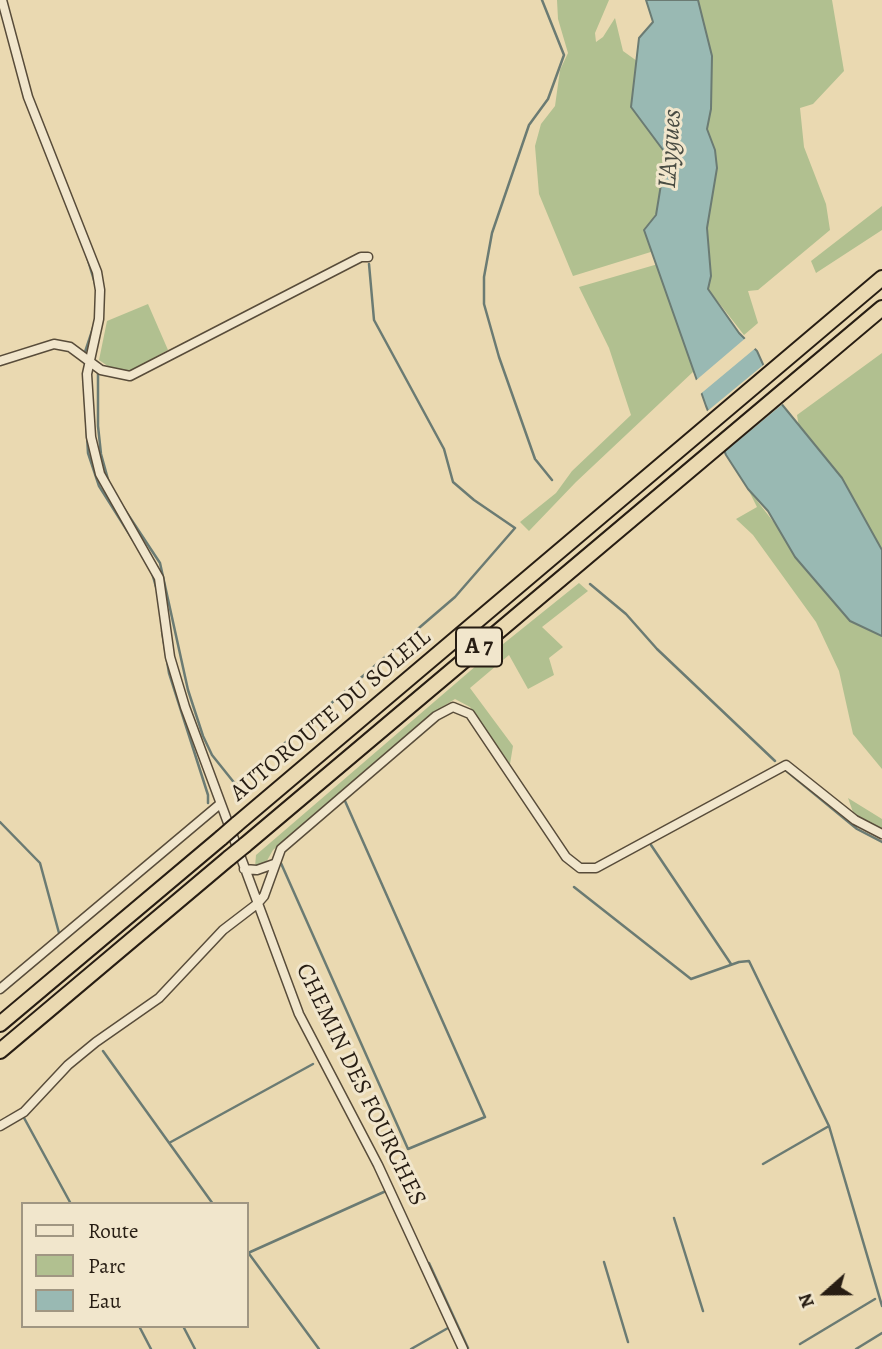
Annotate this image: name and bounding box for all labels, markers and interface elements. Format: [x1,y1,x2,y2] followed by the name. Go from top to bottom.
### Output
[653,108,689,190] water label: L'Aygues
[225,624,437,808] street label: AUTOROUTE DU SOLEIL
[456,628,502,666] road number: A 7
[289,959,431,1211] street label: CHEMIN DES FOURCHES
[21,1202,248,1328] legend
[88,1217,138,1245] text: Route
[88,1252,126,1280] text: Parc
[791,1258,861,1328] north arrow
[88,1287,121,1315] text: Eau
[792,1289,821,1312] text: N

